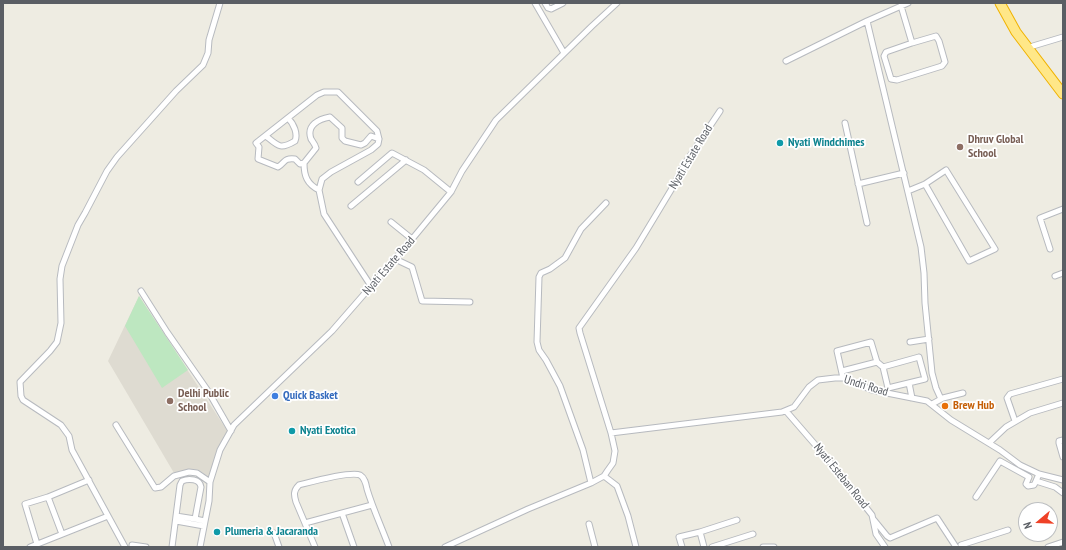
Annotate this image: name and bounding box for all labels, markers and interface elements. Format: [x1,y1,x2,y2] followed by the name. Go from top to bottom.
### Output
[666,122,716,192] street label: Nyati Estate Road
[968,133,1023,161] place label: Dhruv Global School
[788,136,864,150] place label: Nyati Windchimes
[775,138,785,148] marker: Nyati Windchimes
[955,142,965,152] marker: Dhruv Global School
[360,234,418,298] street label: Nyati Estate Road
[842,372,890,400] street label: Undri Road
[178,387,229,415] place label: Delhi Public School
[283,389,338,403] place label: Quick Basket
[270,391,280,401] marker: Quick Basket
[165,396,175,406] marker: Delhi Public School
[953,399,994,413] place label: Brew Hub
[940,401,950,411] marker: Brew Hub
[300,424,356,438] place label: Nyati Exotica
[287,426,297,436] marker: Nyati Exotica
[810,440,872,512] street label: Nyati Esteban Road
[1018,502,1058,542] north arrow
[1020,520,1035,531] text: N
[225,525,318,539] place label: Plumeria & Jacaranda
[212,527,222,537] marker: Plumeria & Jacaranda

